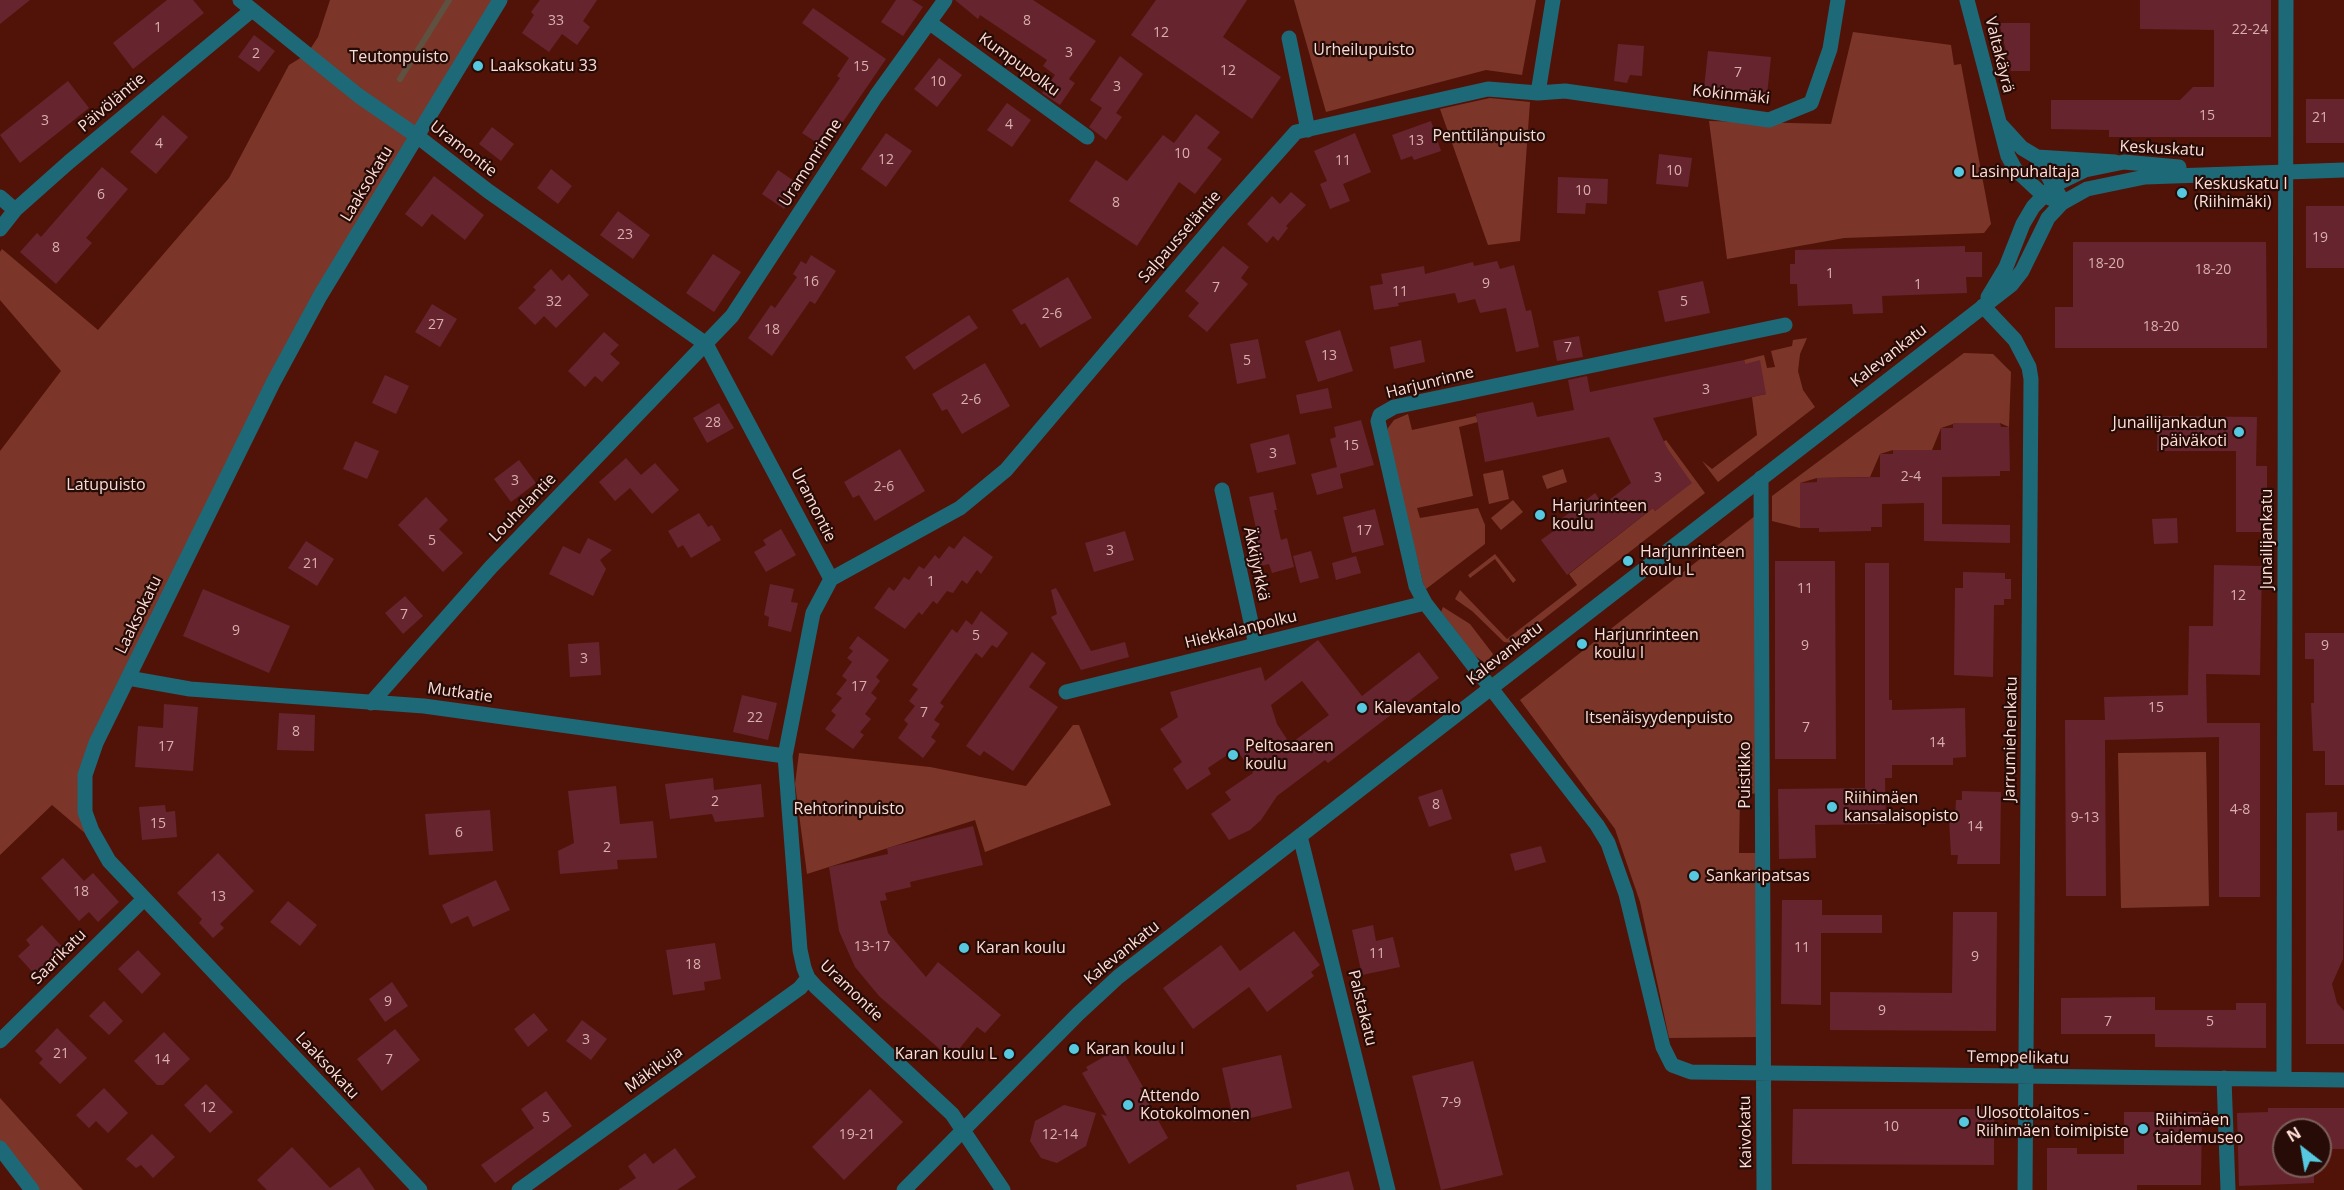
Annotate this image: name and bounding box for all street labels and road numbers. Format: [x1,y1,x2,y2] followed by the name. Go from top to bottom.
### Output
[1980,15,2018,95] street label: Valtakäyrä
[975,29,1063,101] street label: Kumpupolku
[75,69,149,137] street label: Päivöläntie
[1691,81,1771,109] street label: Kokinmäki
[776,116,846,210] street label: Uramonrinne
[426,117,500,181] street label: Uramontie
[2119,137,2205,161] street label: Keskuskatu
[337,143,397,225] street label: Laaksokatu
[1135,187,1225,287] street label: Salpausseläntie
[1847,320,1931,392] street label: Kalevankatu
[1384,363,1476,403] street label: Harjunrinne
[786,465,840,545] street label: Uramontie
[486,470,560,546] street label: Louhelantie
[2257,489,2277,589] street label: Junailijankatu
[1239,525,1273,603] street label: Äkkijyrkkä
[112,573,166,657] street label: Laaksokatu
[1183,607,1299,653] street label: Hiekkalanpolku
[1463,618,1547,690] street label: Kalevankatu
[2000,676,2022,802] street label: Jarrumiehenkatu
[426,679,494,707] street label: Mutkatie
[1735,741,1755,809] street label: Puistikko
[1081,917,1163,989] street label: Kalevankatu
[27,925,91,989] street label: Saarikatu
[816,956,886,1026] street label: Uramontie
[1343,968,1381,1048] street label: Palstakatu
[291,1029,363,1103] street label: Laaksokatu
[621,1043,687,1097] street label: Mäkikuja
[1967,1048,2069,1068] street label: Temppelikatu
[1736,1095,1756,1169] street label: Kaivokatu

